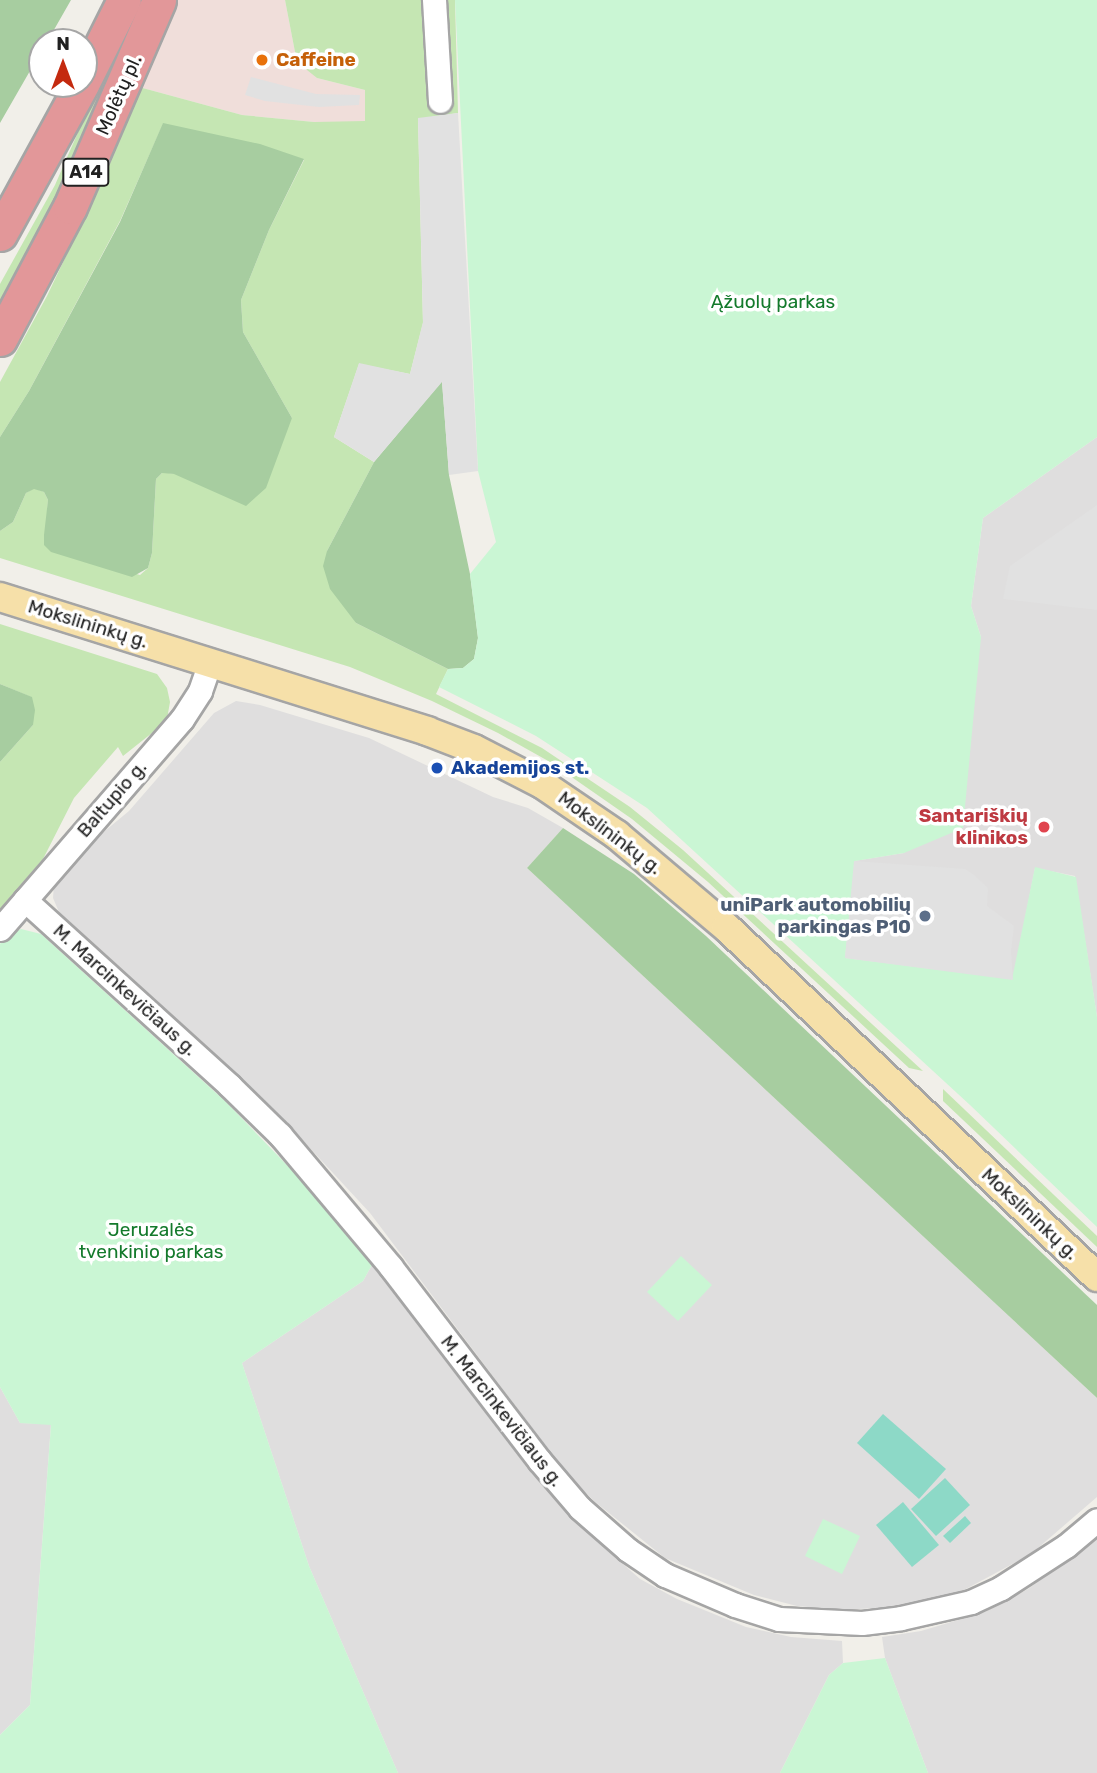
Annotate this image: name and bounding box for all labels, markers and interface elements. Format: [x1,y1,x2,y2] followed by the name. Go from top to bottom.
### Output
[28,28,98,98] north arrow
[56,32,70,55] text: N
[276,49,356,71] place label: Caffeine
[91,51,147,139] street label: Molėtų pl.
[254,52,270,68] marker: Caffeine
[62,158,110,187] road number: A14
[711,291,835,313] park label: Ąžuolų parkas
[25,595,151,653] street label: Mokslininkų g.
[72,756,152,842] street label: Baltupio g.
[451,757,589,779] place label: Akademijos st.
[429,760,445,776] marker: Akademijos st.
[554,787,666,879] street label: Mokslininkų g.
[919,805,1028,849] place label: Santariškių klinikos
[1034,817,1054,837] marker: Santariškių klinikos
[720,894,911,938] place label: uniPark automobilių parkingas P10
[917,908,933,924] marker: uniPark automobilių parkingas P10
[48,919,202,1061] street label: M. Marcinkevičiaus g.
[977,1163,1083,1265] street label: Mokslininkų g.
[79,1219,223,1263] park label: Jeruzalės tvenkinio parkas
[436,1331,568,1491] street label: M. Marcinkevičiaus g.

